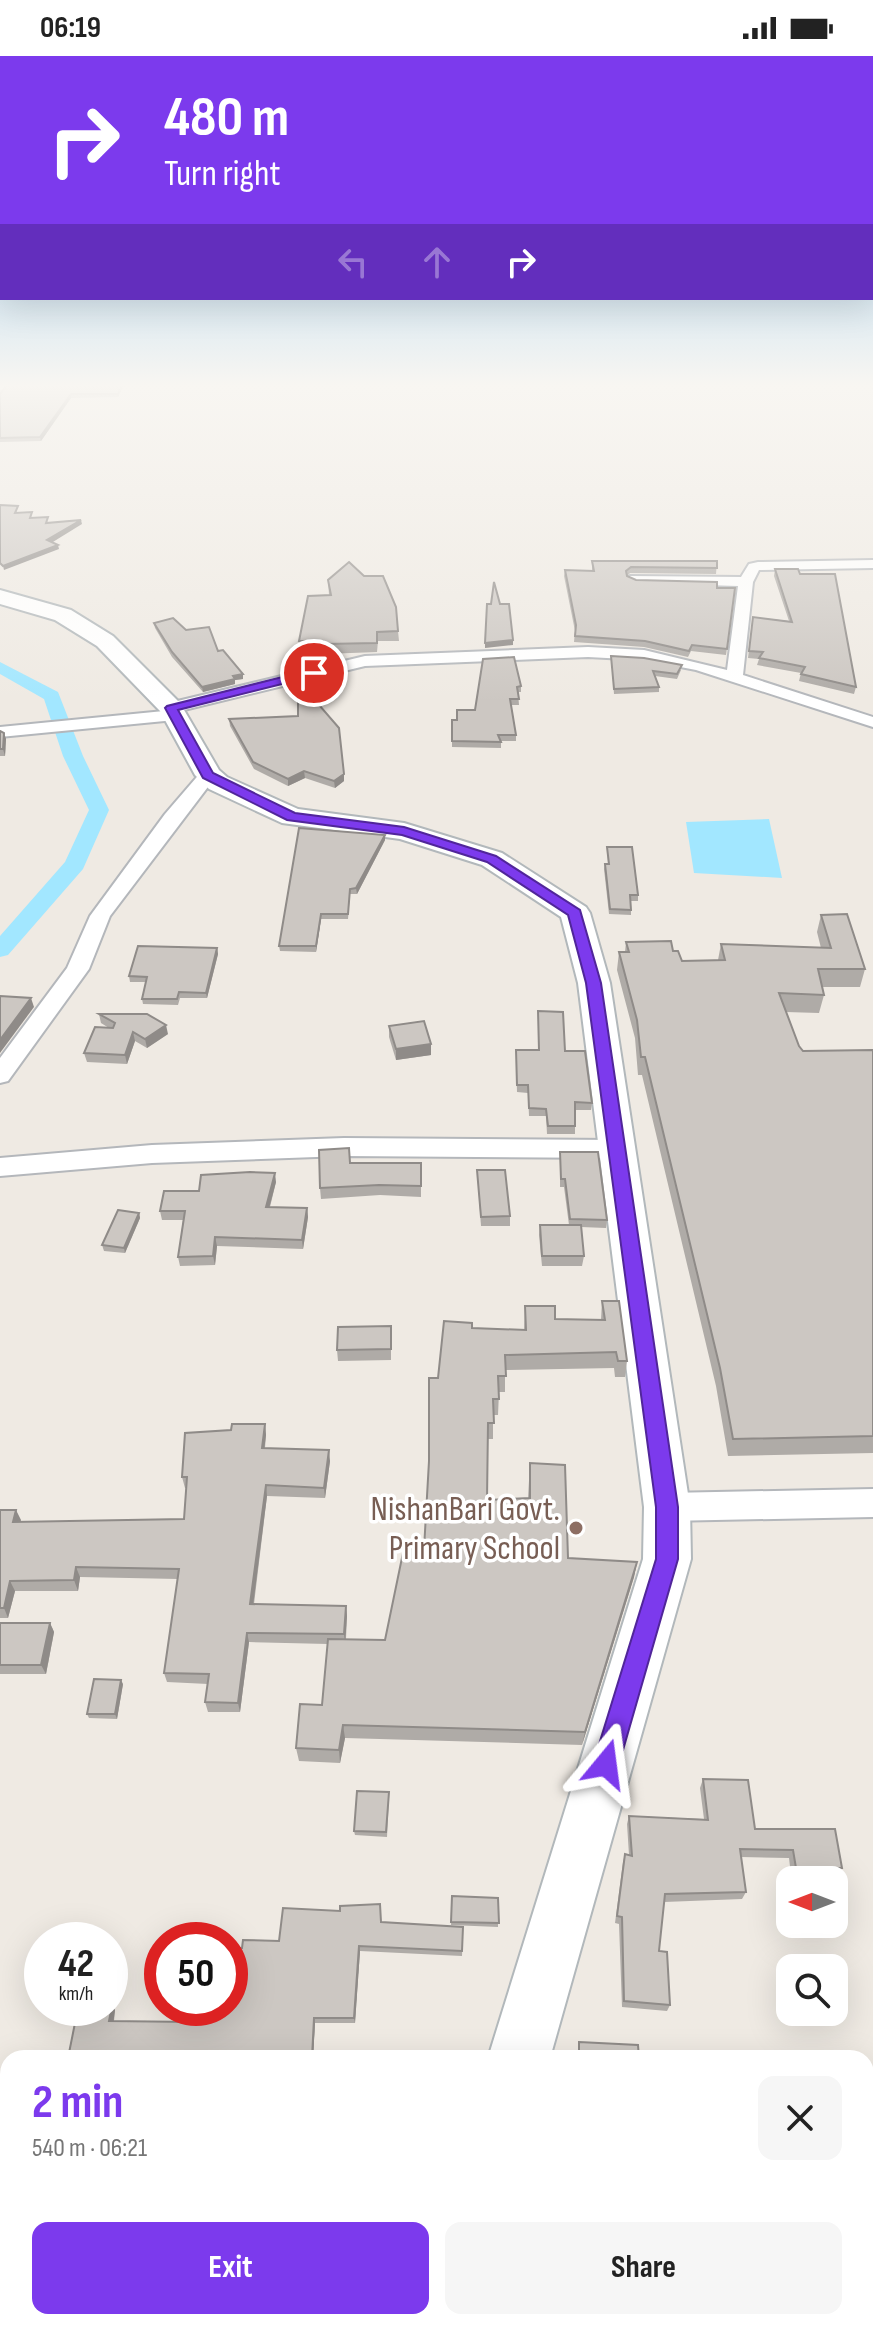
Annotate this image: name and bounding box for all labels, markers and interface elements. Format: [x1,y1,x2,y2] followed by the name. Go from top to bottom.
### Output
[40,10,101,46] text: 06:19
[164,85,289,152] text: 480 m
[32,88,136,192] icon: right
[164,153,281,196] text: Turn right
[331,240,375,284] icon: left
[415,240,459,284] icon: ahead
[499,240,543,284] icon: right
[280,639,348,707] pin
[292,651,336,695] icon: arrive
[371,1489,560,1569] place label: NishanBari Govt. Primary School
[567,1519,585,1537] marker: NishanBari Govt. Primary School
[564,1722,648,1806] position arrow
[776,1866,848,1938] north arrow
[776,1866,848,2026] map controls
[144,1922,248,2026] speed limit sign: 50
[58,1940,94,1988] text: 42
[776,1954,848,2026] button: search
[59,1982,93,2006] text: km/h
[32,2074,123,2131] text: 2 min
[758,2076,842,2160] button: close
[32,2133,147,2164] text: 540 m · 06:21
[32,2222,429,2314] button: Exit
[445,2222,842,2314] button: Share

